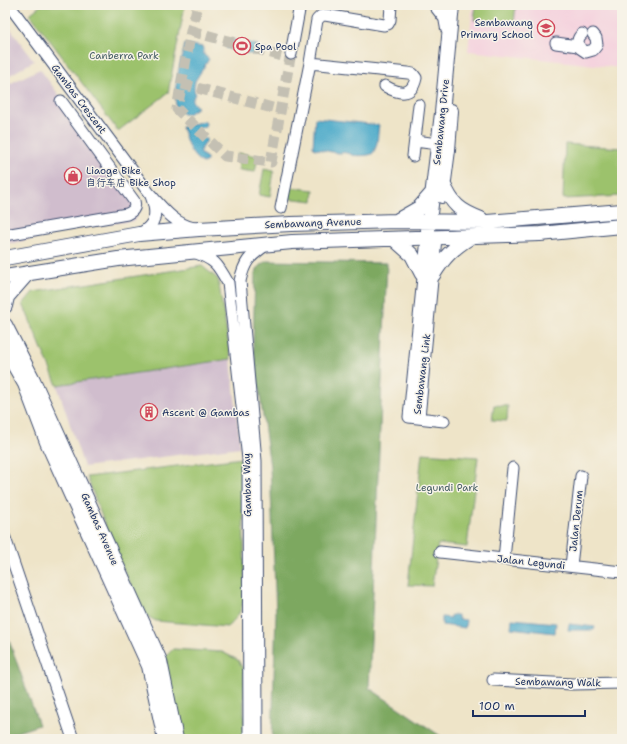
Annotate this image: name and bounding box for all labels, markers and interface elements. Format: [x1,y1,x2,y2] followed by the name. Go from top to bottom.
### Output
[461,16,533,41] place label: Sembawang Primary School
[536,18,556,38] school or university icon: Sembawang Primary School
[232,36,252,56] sports icon: Spa Pool
[255,40,296,53] place label: Spa Pool
[89,49,159,62] park label: Canberra Park
[49,62,109,136] street label: Gambas Crescent
[430,78,452,166] street label: Sembawang Drive
[86,164,176,189] place label: Liaoge Bike 自行车店 Bike Shop
[63,166,83,186] shop icon: Liaoge Bike 自行车店 Bike Shop
[264,215,362,231] street label: Sembawang Avenue
[411,333,433,415] street label: Sembawang Link
[139,402,159,422] building icon: Ascent @ Gambas
[162,406,250,419] place label: Ascent @ Gambas
[240,453,254,517] street label: Gambas Way
[416,481,479,494] park label: Legundi Park
[566,489,586,552] street label: Jalan Derum
[78,491,122,568] street label: Gambas Avenue
[496,552,566,572] street label: Jalan Legundi
[515,675,601,689] street label: Sembawang Walk
[473,692,585,718] scale bar
[479,698,515,714] text: 100 m

